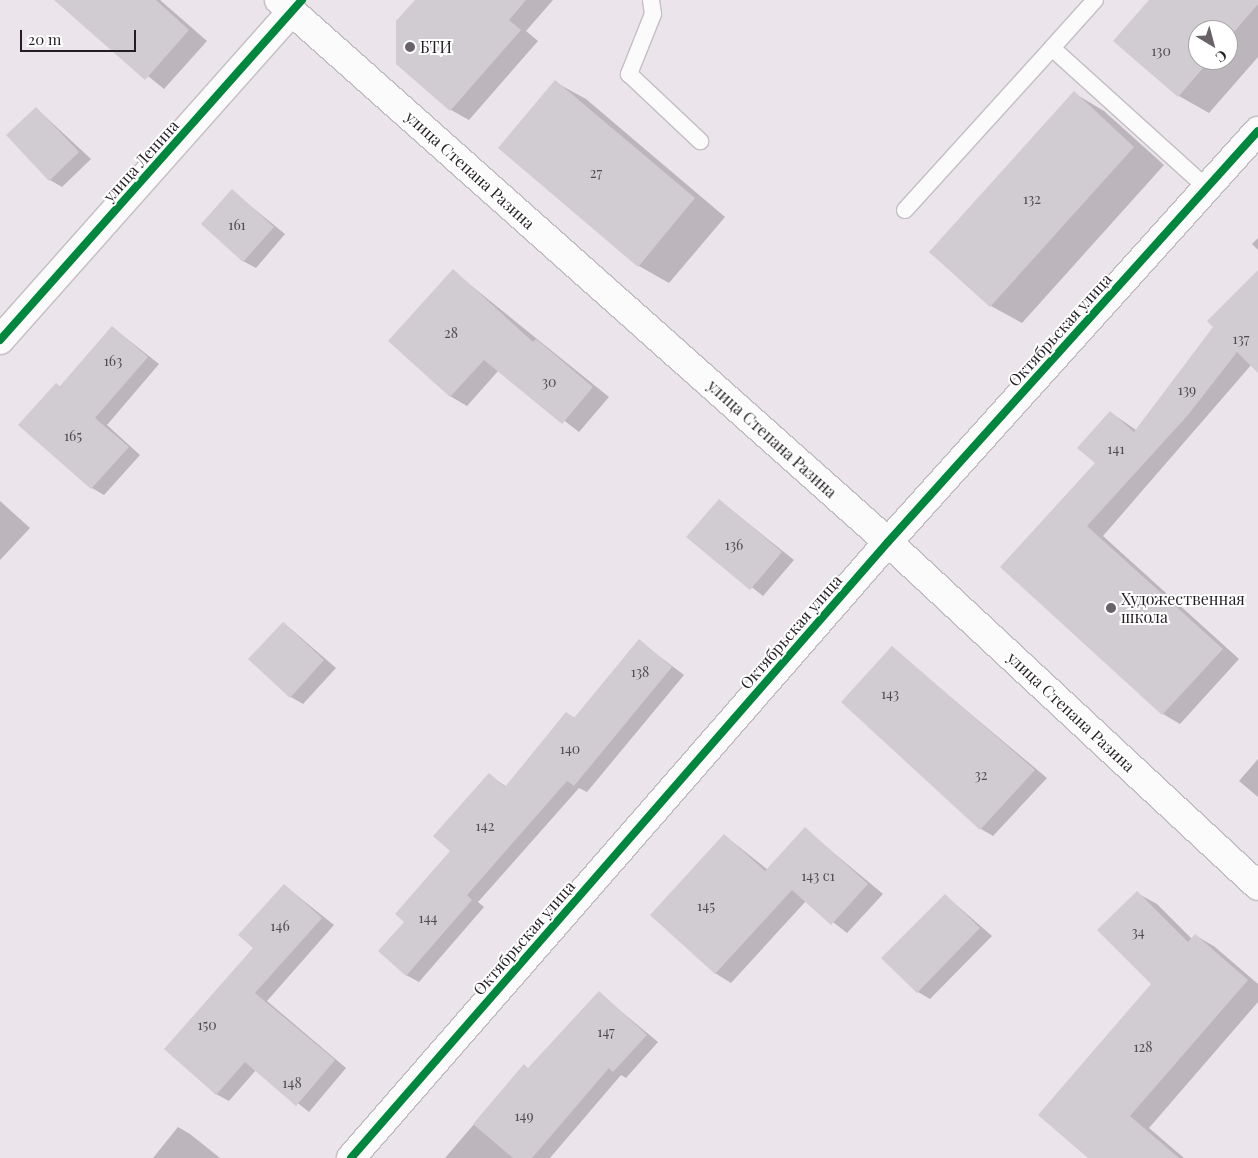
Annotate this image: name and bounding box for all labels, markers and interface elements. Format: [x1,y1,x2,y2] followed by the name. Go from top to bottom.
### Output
[22,20,139,52] scale bar
[1188,20,1238,70] north arrow
[28,29,61,49] text: 20 m
[420,37,452,57] place label: БТИ
[404,41,416,53] marker: БТИ
[1151,43,1171,59] house number: 130
[1212,46,1231,67] text: С
[401,107,539,233] street label: улица Степана Разина
[99,116,183,206] street label: улица Ленина
[590,165,602,181] house number: 27
[1023,191,1041,207] house number: 132
[228,217,246,233] house number: 161
[1004,270,1116,390] street label: Октябрьская улица
[444,325,458,341] house number: 28
[1233,331,1249,347] house number: 137
[104,353,122,369] house number: 163
[542,374,556,390] house number: 30
[703,376,841,502] street label: улица Степана Разина
[1178,382,1196,398] house number: 139
[64,428,82,444] house number: 165
[1107,441,1125,457] house number: 141
[725,537,743,553] house number: 136
[736,571,846,693] street label: Октябрьская улица
[1121,589,1245,627] place label: Художественная школа
[1105,602,1117,614] marker: Художественная школа
[1003,648,1139,776] street label: улица Степана Разина
[631,664,649,680] house number: 138
[881,686,899,702] house number: 143
[560,741,580,757] house number: 140
[974,767,988,783] house number: 32
[476,818,494,834] house number: 142
[801,868,835,884] house number: 143 с1
[469,877,579,999] street label: Октябрьская улица
[697,898,715,914] house number: 145
[418,910,438,926] house number: 144
[270,918,290,934] house number: 146
[1131,924,1145,940] house number: 34
[197,1017,217,1033] house number: 150
[597,1024,615,1040] house number: 147
[1133,1039,1153,1055] house number: 128
[282,1075,302,1091] house number: 148
[514,1108,534,1124] house number: 149

